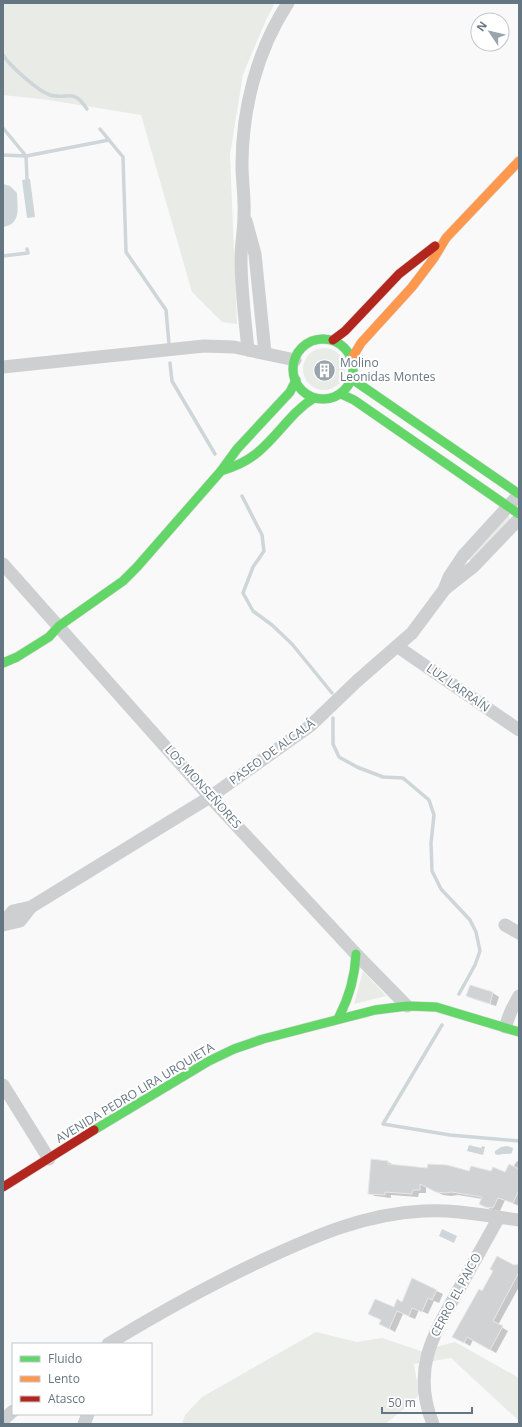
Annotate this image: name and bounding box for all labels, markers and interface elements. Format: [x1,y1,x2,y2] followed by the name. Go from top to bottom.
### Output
[470,12,510,52] north arrow
[473,18,490,34] text: N
[340,354,436,385] place label: Molino Leonidas Montes
[312,357,338,383] building icon: Molino Leonidas Montes
[423,660,493,716] street label: LUZ LARRAÍN
[226,715,318,788] street label: PASEO DE ALCALÁ
[161,741,245,832] street label: LOS MONSEÑORES
[52,1038,217,1147] street label: AVENIDA PEDRO LIRA URQUIETA
[426,1250,485,1340] street label: CERRO EL PAICO
[12,1343,152,1415] legend
[48,1350,82,1367] text: Fluido
[48,1370,80,1387] text: Lento
[382,1389,472,1415] scale bar
[48,1390,85,1407] text: Atasco
[388,1394,416,1411] text: 50 m

